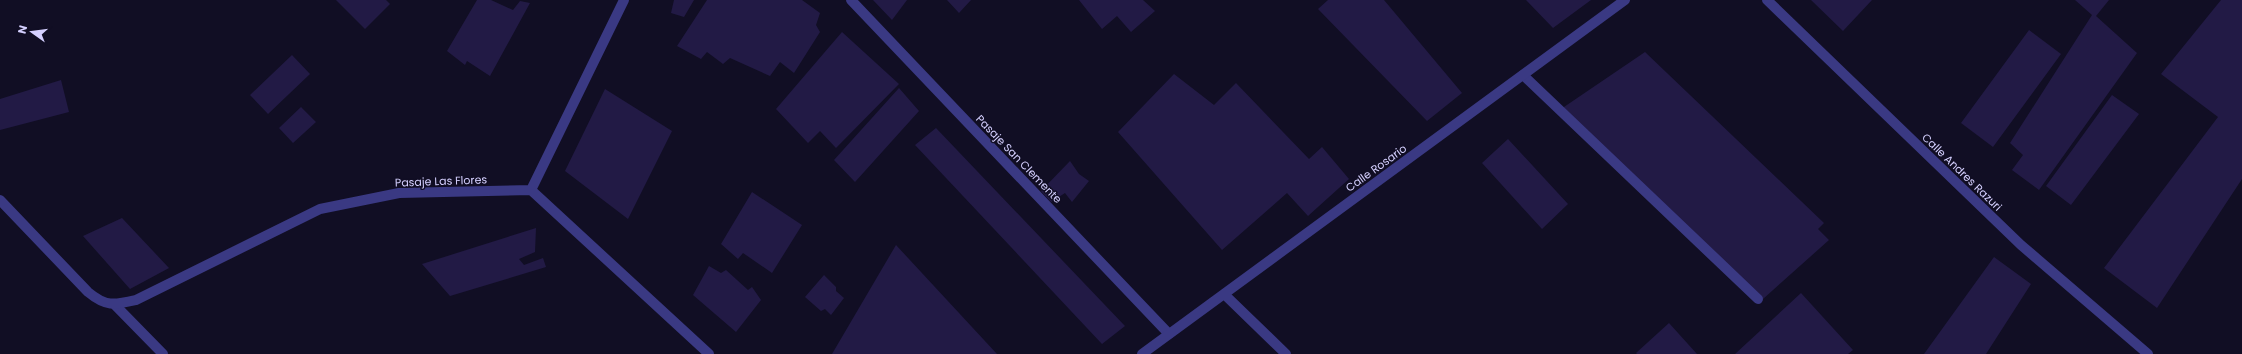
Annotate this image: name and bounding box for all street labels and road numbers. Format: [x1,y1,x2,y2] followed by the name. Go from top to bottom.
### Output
[972,111,1066,207] street label: Pasaje San Clemente
[1918,130,2006,215] street label: Calle Andres Razuri
[1342,140,1410,196] street label: Calle Rosario
[395,171,488,191] street label: Pasaje Las Flores

